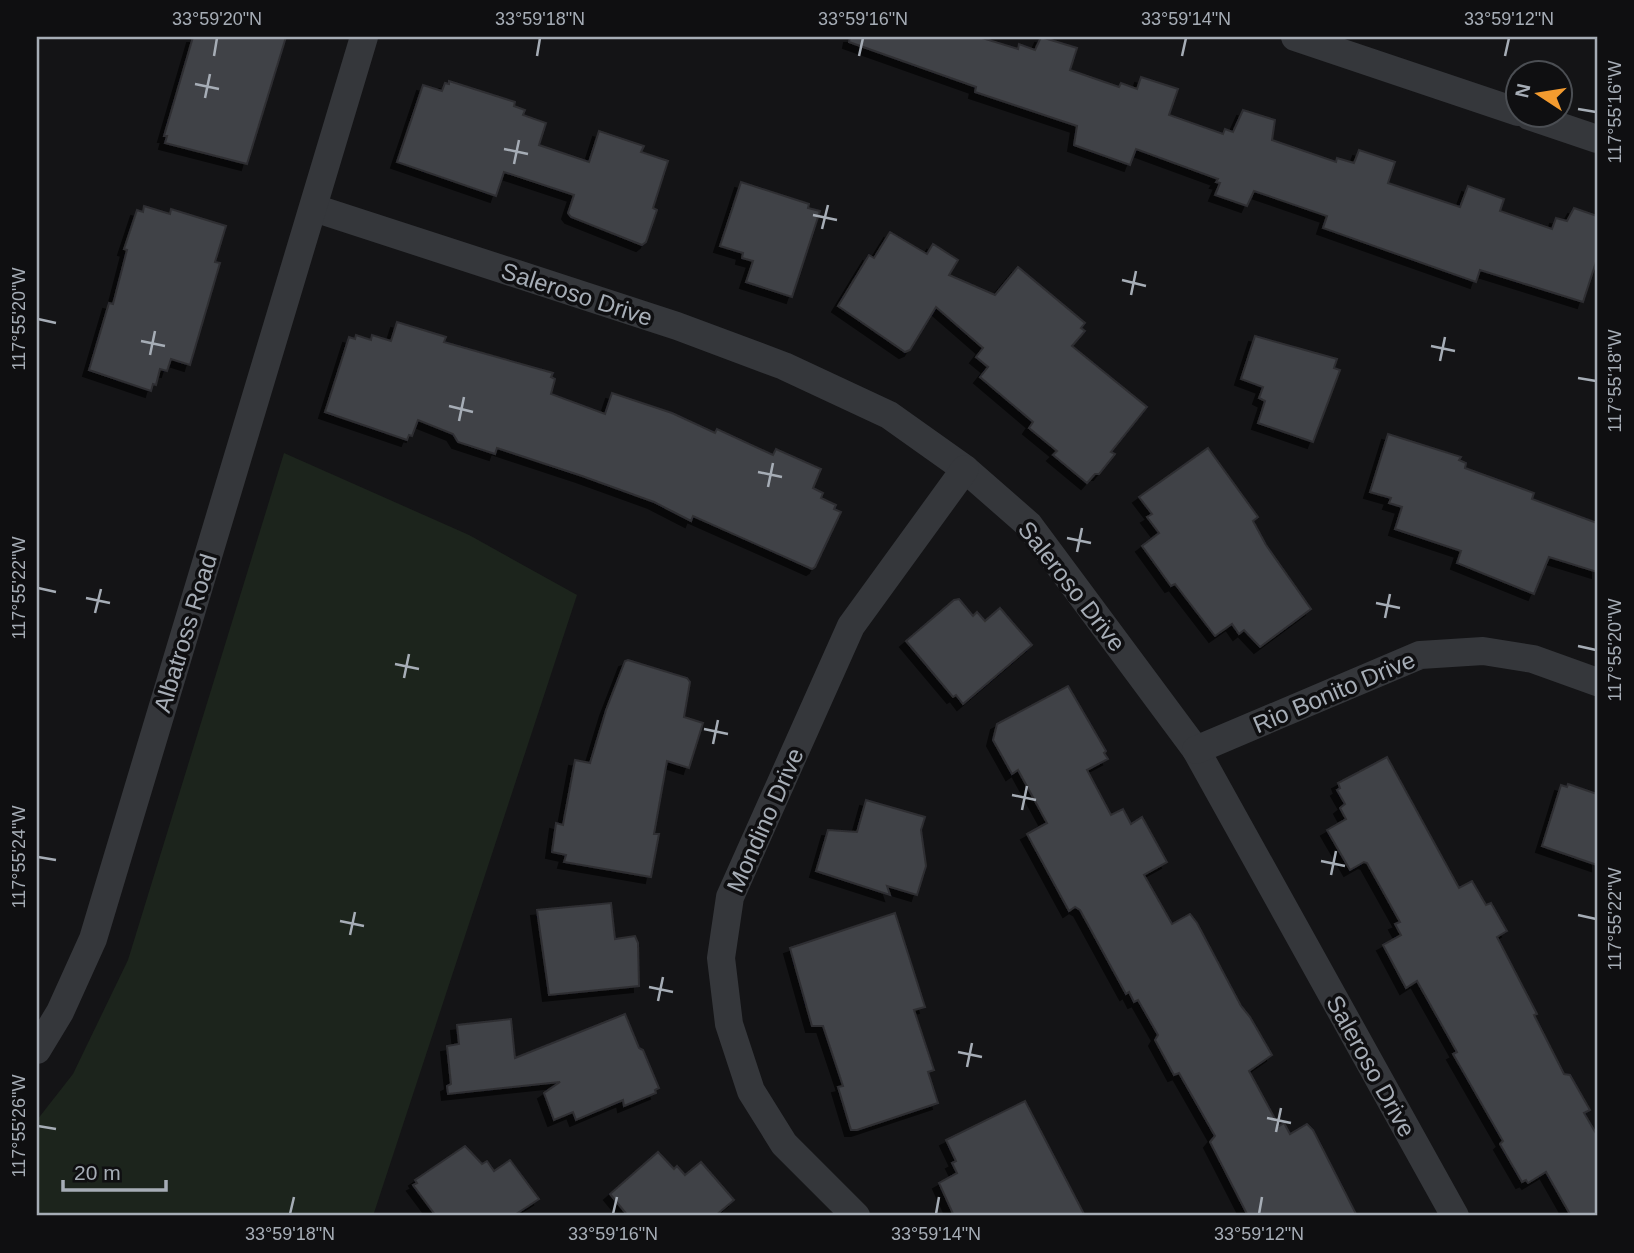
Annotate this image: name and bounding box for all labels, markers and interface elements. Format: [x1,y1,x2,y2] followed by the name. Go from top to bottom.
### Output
[172,9,262,29] text: 33°59'20"N
[495,9,585,29] text: 33°59'18"N
[818,9,908,29] text: 33°59'16"N
[1141,9,1231,29] text: 33°59'14"N
[1464,9,1554,29] text: 33°59'12"N
[1504,60,1574,130] north arrow
[1605,61,1625,163] text: 117°55'16"W
[1511,82,1535,99] text: N
[498,257,656,331] street label: Saleroso Drive
[9,268,29,370] text: 117°55'20"W
[1605,330,1625,432] text: 117°55'18"W
[1013,516,1131,656] street label: Saleroso Drive
[9,537,29,639] text: 117°55'22"W
[148,551,222,715] street label: Albatross Road
[1605,599,1625,701] text: 117°55'20"W
[1249,646,1419,738] street label: Rio Bonito Drive
[721,744,809,896] street label: Mondino Drive
[9,806,29,908] text: 117°55'24"W
[1605,868,1625,970] text: 117°55'22"W
[1321,991,1421,1141] street label: Saleroso Drive
[9,1075,29,1177] text: 117°55'26"W
[63,1148,166,1192] scale bar
[74,1161,121,1184] text: 20 m
[245,1224,335,1244] text: 33°59'18"N
[568,1224,658,1244] text: 33°59'16"N
[891,1224,981,1244] text: 33°59'14"N
[1214,1224,1304,1244] text: 33°59'12"N

